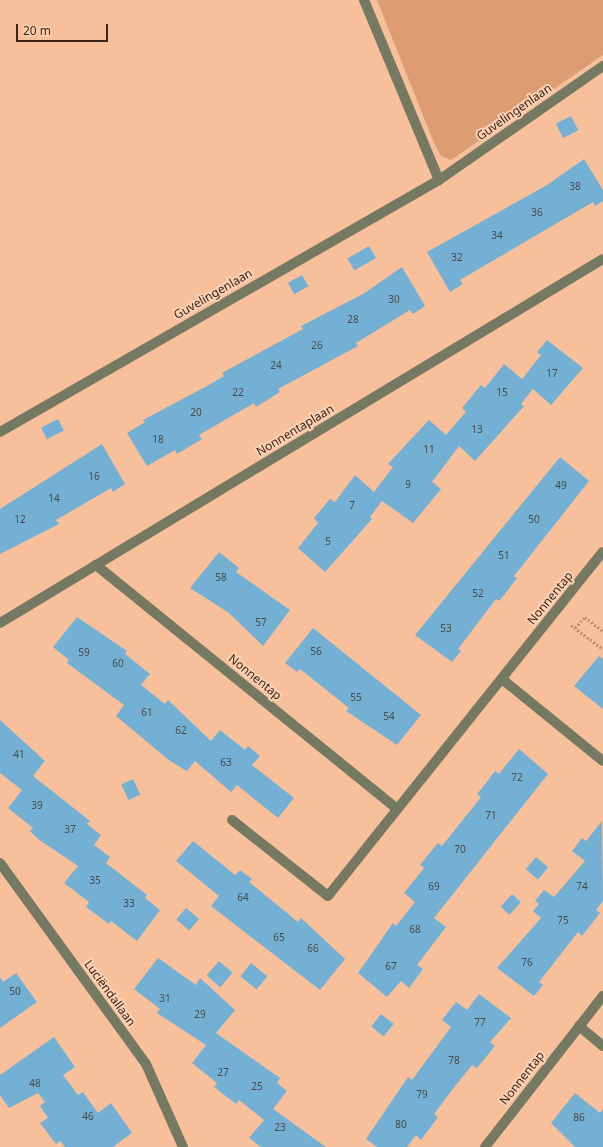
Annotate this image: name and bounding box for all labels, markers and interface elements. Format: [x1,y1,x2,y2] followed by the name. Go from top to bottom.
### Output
[18,16,110,42] scale bar
[23,22,51,39] text: 20 m
[474,81,554,143] street label: Guvelingenlaan
[569,181,581,193] house number: 38
[531,207,543,219] house number: 36
[491,230,503,242] house number: 34
[451,252,463,264] house number: 32
[171,266,255,322] street label: Guvelingenlaan
[388,294,400,306] house number: 30
[347,314,359,326] house number: 28
[311,340,323,352] house number: 26
[270,360,282,372] house number: 24
[546,368,558,380] house number: 17
[232,387,244,399] house number: 22
[496,387,508,399] house number: 15
[254,401,336,459] street label: Nonnentaplaan
[190,407,202,419] house number: 20
[471,424,483,436] house number: 13
[152,434,164,446] house number: 18
[423,444,435,456] house number: 11
[88,471,100,483] house number: 16
[405,479,411,491] house number: 9
[555,480,567,492] house number: 49
[48,493,60,505] house number: 14
[349,500,355,512] house number: 7
[14,514,26,526] house number: 12
[528,514,540,526] house number: 50
[325,536,331,548] house number: 5
[498,550,510,562] house number: 51
[524,569,576,627] street label: Nonnentap
[215,572,227,584] house number: 58
[472,588,484,600] house number: 52
[255,617,267,629] house number: 57
[440,623,452,635] house number: 53
[310,646,322,658] house number: 56
[78,647,90,659] house number: 59
[226,651,284,703] street label: Nonnentap
[112,658,124,670] house number: 60
[350,692,362,704] house number: 55
[141,707,153,719] house number: 61
[383,711,395,723] house number: 54
[175,725,187,737] house number: 62
[13,749,25,761] house number: 41
[220,757,232,769] house number: 63
[511,772,523,784] house number: 72
[31,800,43,812] house number: 39
[485,810,497,822] house number: 71
[64,824,76,836] house number: 37
[454,844,466,856] house number: 70
[89,875,101,887] house number: 35
[428,881,440,893] house number: 69
[576,881,588,893] house number: 74
[237,892,249,904] house number: 64
[123,898,135,910] house number: 33
[557,915,569,927] house number: 75
[409,924,421,936] house number: 68
[273,932,285,944] house number: 65
[307,943,319,955] house number: 66
[81,957,139,1029] street label: Luciëndallaan
[521,957,533,969] house number: 76
[385,961,397,973] house number: 67
[9,986,21,998] house number: 50
[159,993,171,1005] house number: 31
[194,1009,206,1021] house number: 29
[474,1017,486,1029] house number: 77
[497,1048,547,1108] street label: Nonnentap
[448,1055,460,1067] house number: 78
[217,1067,229,1079] house number: 27
[29,1078,41,1090] house number: 48
[251,1081,263,1093] house number: 25
[416,1089,428,1101] house number: 79
[82,1111,94,1123] house number: 46
[573,1112,585,1124] house number: 86
[395,1119,407,1131] house number: 80
[274,1122,286,1134] house number: 23

